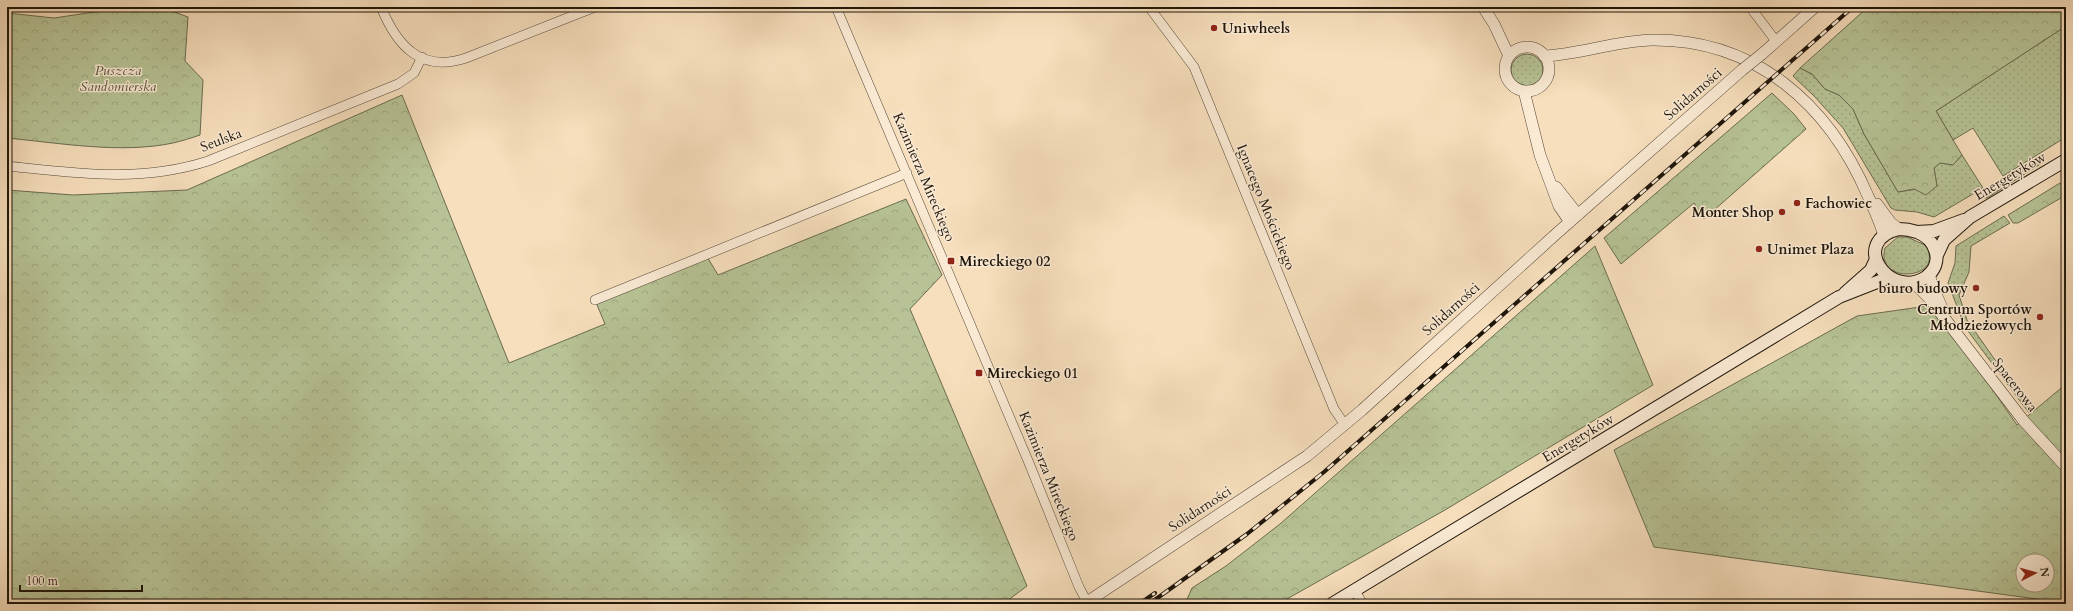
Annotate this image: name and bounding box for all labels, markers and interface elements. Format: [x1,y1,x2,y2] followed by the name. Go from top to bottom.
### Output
[1222,19,1290,38] place label: Uniwheels
[1209,23,1219,33] marker: Uniwheels
[80,61,156,96] park label: Puszcza Sandomierska
[1660,63,1726,125] street label: Solidarności
[888,110,960,245] street label: Kazimierza Mireckiego
[198,123,244,157] street label: Seulska
[1232,141,1300,273] street label: Ignacego Mościckiego
[1971,147,2050,205] street label: Energetyków
[1805,194,1872,213] place label: Fachowiec
[1792,198,1802,208] marker: Fachowiec
[1692,203,1774,222] place label: Monter Shop
[1777,207,1787,217] marker: Monter Shop
[1767,240,1854,259] place label: Unimet Plaza
[1754,244,1764,254] marker: Unimet Plaza
[959,252,1050,271] place label: Mireckiego 02
[946,256,956,266] marker: Mireckiego 02
[1418,278,1484,340] street label: Solidarności
[1879,279,1968,298] place label: biuro budowy
[1971,283,1981,293] marker: biuro budowy
[1917,300,2032,335] place label: Centrum Sportów Młodzieżowych
[2035,312,2045,322] marker: Centrum Sportów Młodzieżowych
[1988,354,2042,416] street label: Spacerowa
[987,364,1078,383] place label: Mireckiego 01
[974,368,984,378] marker: Mireckiego 01
[1014,408,1084,544] street label: Kazimierza Mireckiego
[1539,409,1618,467] street label: Energetyków
[1165,482,1235,536] street label: Solidarności
[2015,553,2055,593] north arrow
[2036,566,2052,578] text: N
[20,567,142,593] scale bar
[26,573,59,589] text: 100 m

